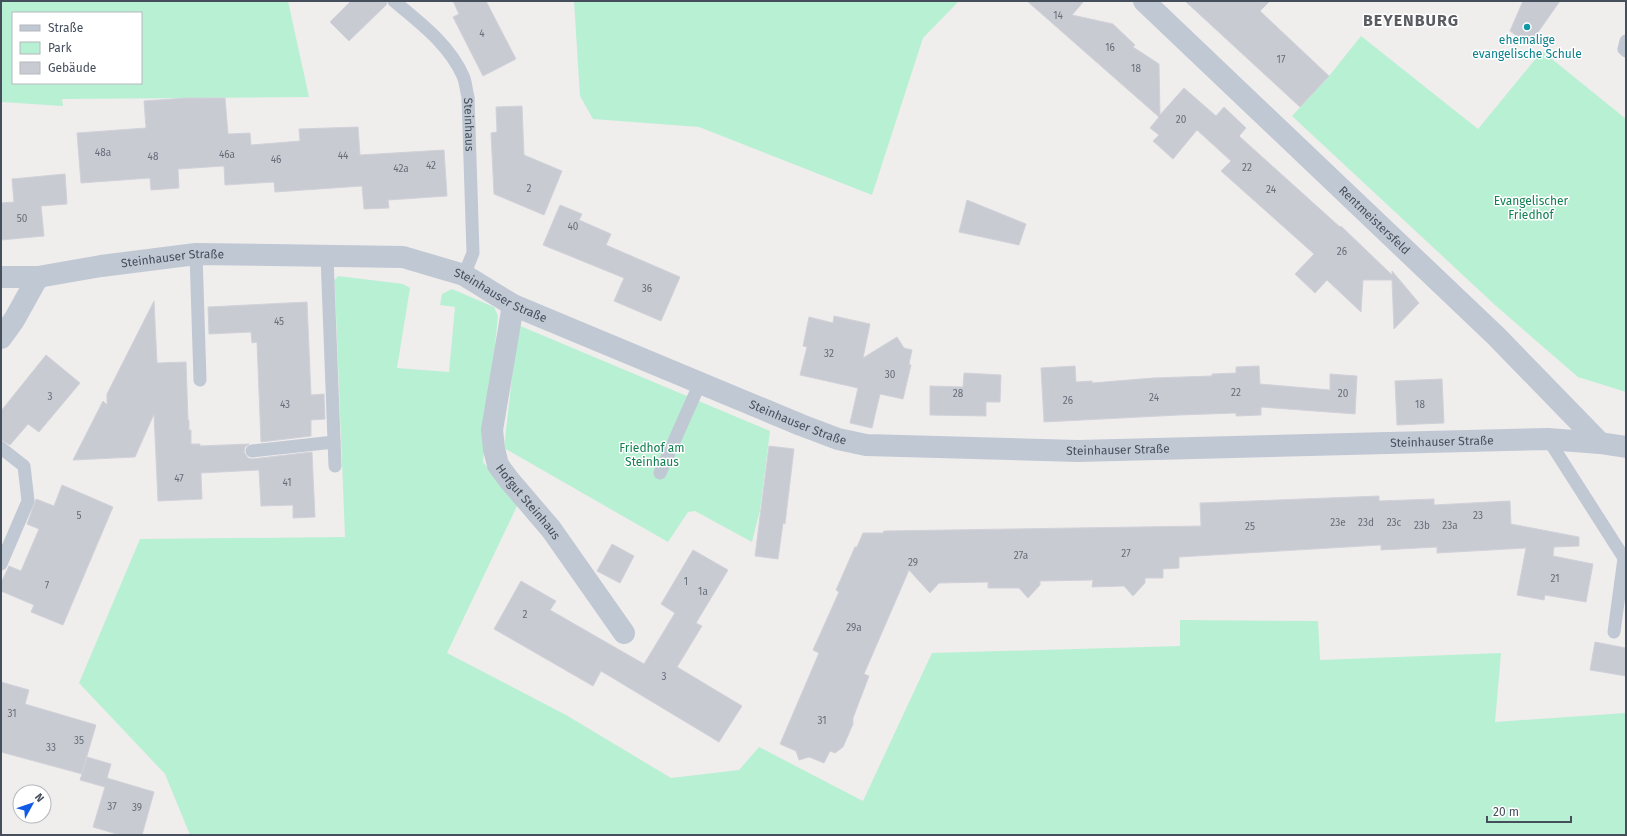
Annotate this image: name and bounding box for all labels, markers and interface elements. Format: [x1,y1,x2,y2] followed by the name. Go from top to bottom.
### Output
[1053,10,1064,22] house number: 14
[1363,11,1459,30] district label: BEYENBURG
[12,12,142,84] legend
[48,21,83,35] text: Straße
[1522,22,1532,32] marker: ehemalige evangelische Schule
[479,28,485,40] house number: 4
[1472,33,1582,61] place label: ehemalige evangelische Schule
[48,41,72,55] text: Park
[1105,42,1115,54] house number: 16
[1277,54,1286,66] house number: 17
[48,61,96,75] text: Gebäude
[1131,63,1141,75] house number: 18
[461,97,477,152] street label: Steinhaus
[1176,114,1187,126] house number: 20
[95,147,111,159] house number: 48a
[219,149,235,161] house number: 46a
[338,150,349,162] house number: 44
[148,151,159,163] house number: 48
[271,154,281,166] house number: 46
[426,160,436,172] house number: 42
[1242,162,1252,174] house number: 22
[393,163,409,175] house number: 42a
[527,183,532,195] house number: 2
[1336,183,1413,257] street label: Rentmeistersfeld
[1266,184,1277,196] house number: 24
[1494,194,1569,222] park label: Evangelischer Friedhof
[17,213,28,225] house number: 50
[568,221,579,233] house number: 40
[1337,246,1347,258] house number: 26
[120,247,224,270] street label: Steinhauser Straße
[452,265,549,325] street label: Steinhauser Straße
[642,283,652,295] house number: 36
[274,316,284,328] house number: 45
[824,348,834,360] house number: 32
[885,369,896,381] house number: 30
[1231,387,1241,399] house number: 22
[953,388,964,400] house number: 28
[1338,388,1349,400] house number: 20
[48,391,53,403] house number: 3
[1149,392,1160,404] house number: 24
[1063,395,1073,407] house number: 26
[747,397,848,448] street label: Steinhauser Straße
[280,399,290,411] house number: 43
[1415,399,1425,411] house number: 18
[1390,433,1494,450] street label: Steinhauser Straße
[619,441,685,469] park label: Friedhof am Steinhaus
[1066,442,1170,458] street label: Steinhauser Straße
[493,461,563,543] street label: Hofgut Steinhaus
[174,473,184,485] house number: 47
[282,477,292,489] house number: 41
[76,510,82,522] house number: 5
[1473,510,1483,522] house number: 23
[1330,517,1346,529] house number: 23e
[1358,517,1374,529] house number: 23d
[1387,517,1402,529] house number: 23c
[1414,520,1430,532] house number: 23b
[1442,520,1458,532] house number: 23a
[1245,521,1255,533] house number: 25
[1121,548,1131,560] house number: 27
[1014,550,1028,562] house number: 27a
[908,557,918,569] house number: 29
[1550,573,1560,585] house number: 21
[684,576,688,588] house number: 1
[45,580,50,592] house number: 7
[698,586,708,598] house number: 1a
[523,609,528,621] house number: 2
[846,622,862,634] house number: 29a
[662,671,667,683] house number: 3
[7,708,17,720] house number: 31
[817,715,827,727] house number: 31
[74,735,84,747] house number: 35
[46,742,56,754] house number: 33
[12,784,52,824] north arrow
[32,791,47,805] text: N
[1487,798,1571,824] scale bar
[107,801,117,813] house number: 37
[132,802,142,814] house number: 39
[1493,805,1519,819] text: 20 m

